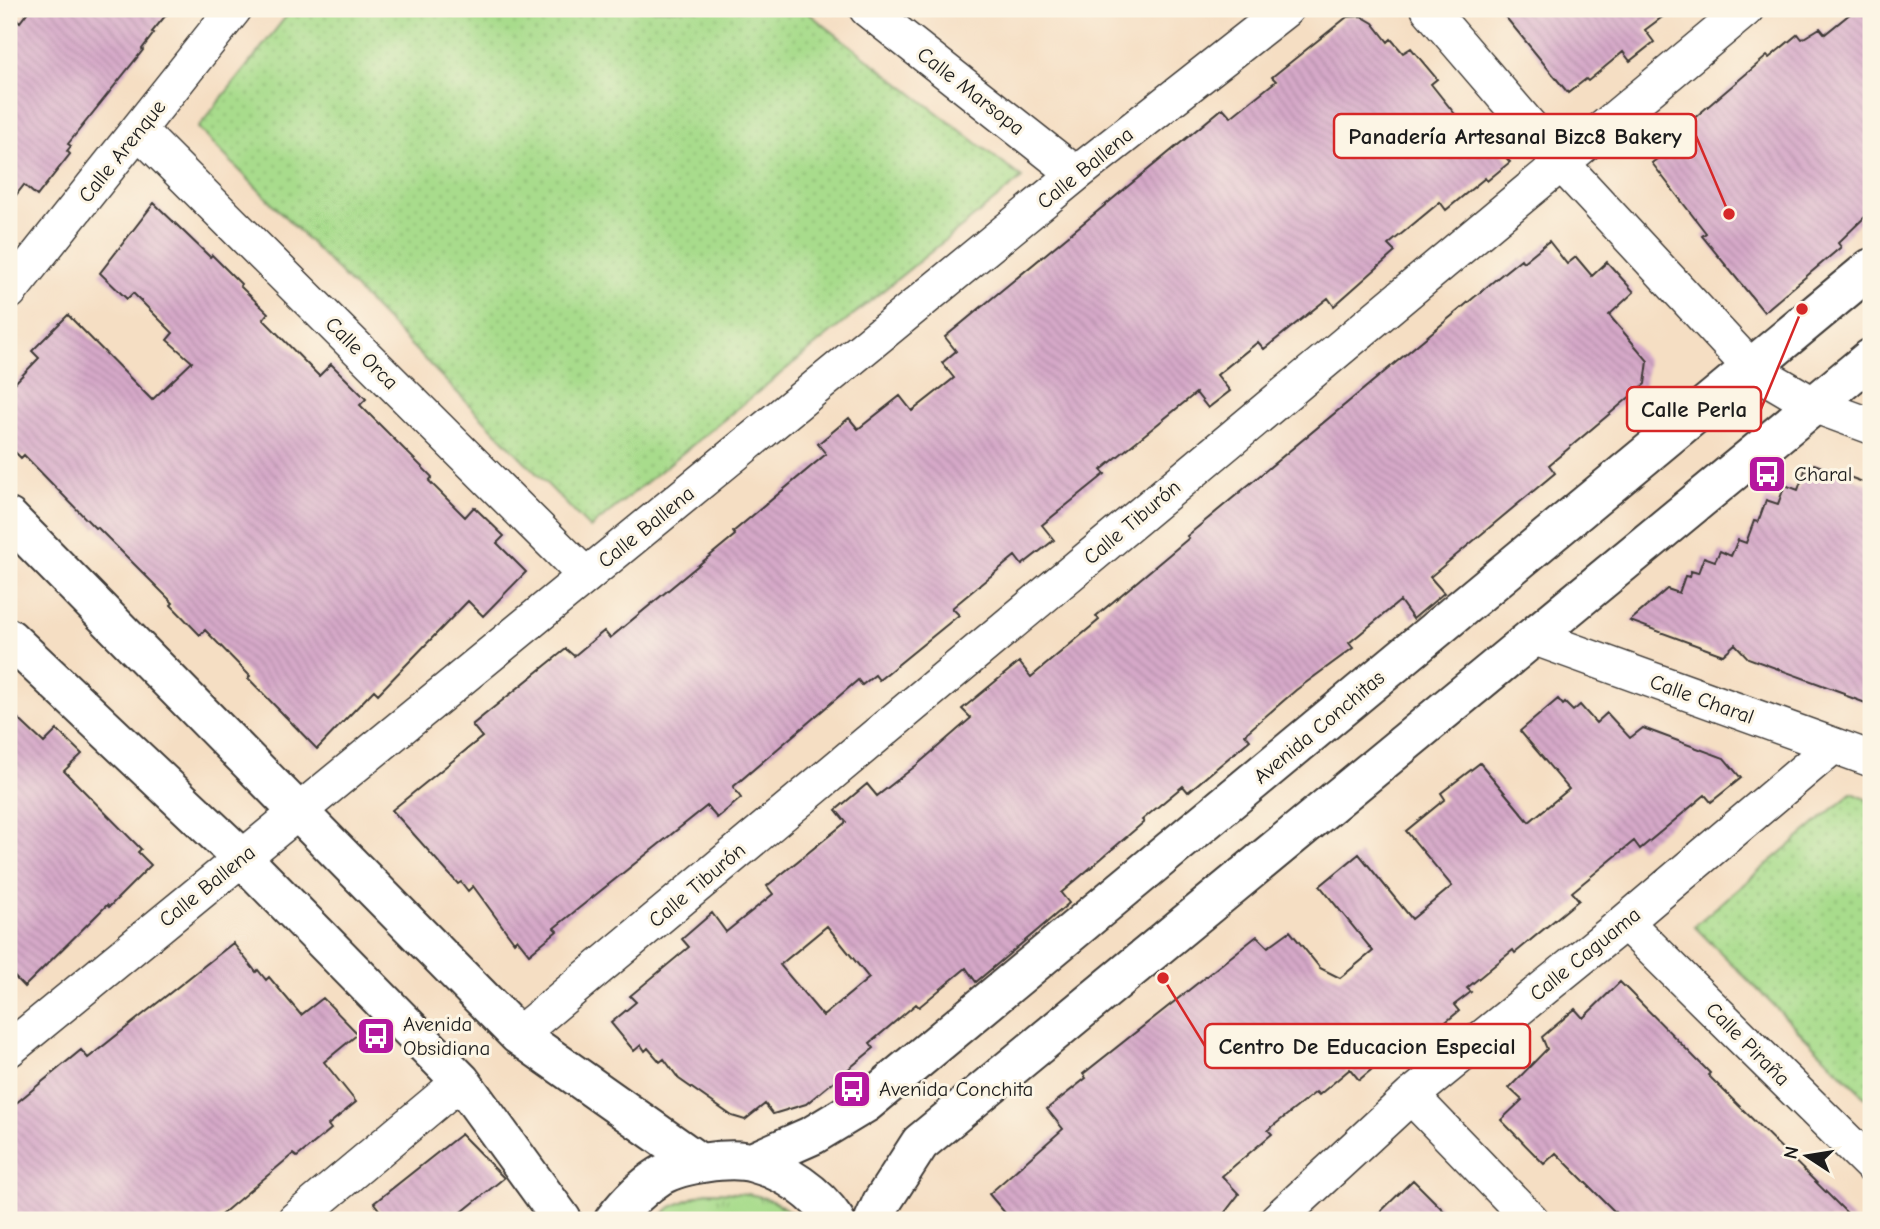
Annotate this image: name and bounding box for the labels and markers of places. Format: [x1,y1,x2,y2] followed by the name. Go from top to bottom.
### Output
[1334,114,1696,158] callout: Panadería Artesanal Bizc8 Bakery
[1627,387,1761,431] callout: Calle Perla
[1746,453,1788,495] bus stop icon: Charal
[1794,462,1852,486] place label: Charal
[403,1012,490,1060] place label: Avenida Obsidiana
[355,1015,397,1057] bus stop icon: Avenida Obsidiana
[1205,1024,1530,1068] callout: Centro De Educacion Especial
[831,1068,873,1110] bus stop icon: Avenida Conchita
[879,1077,1033,1101] place label: Avenida Conchita

